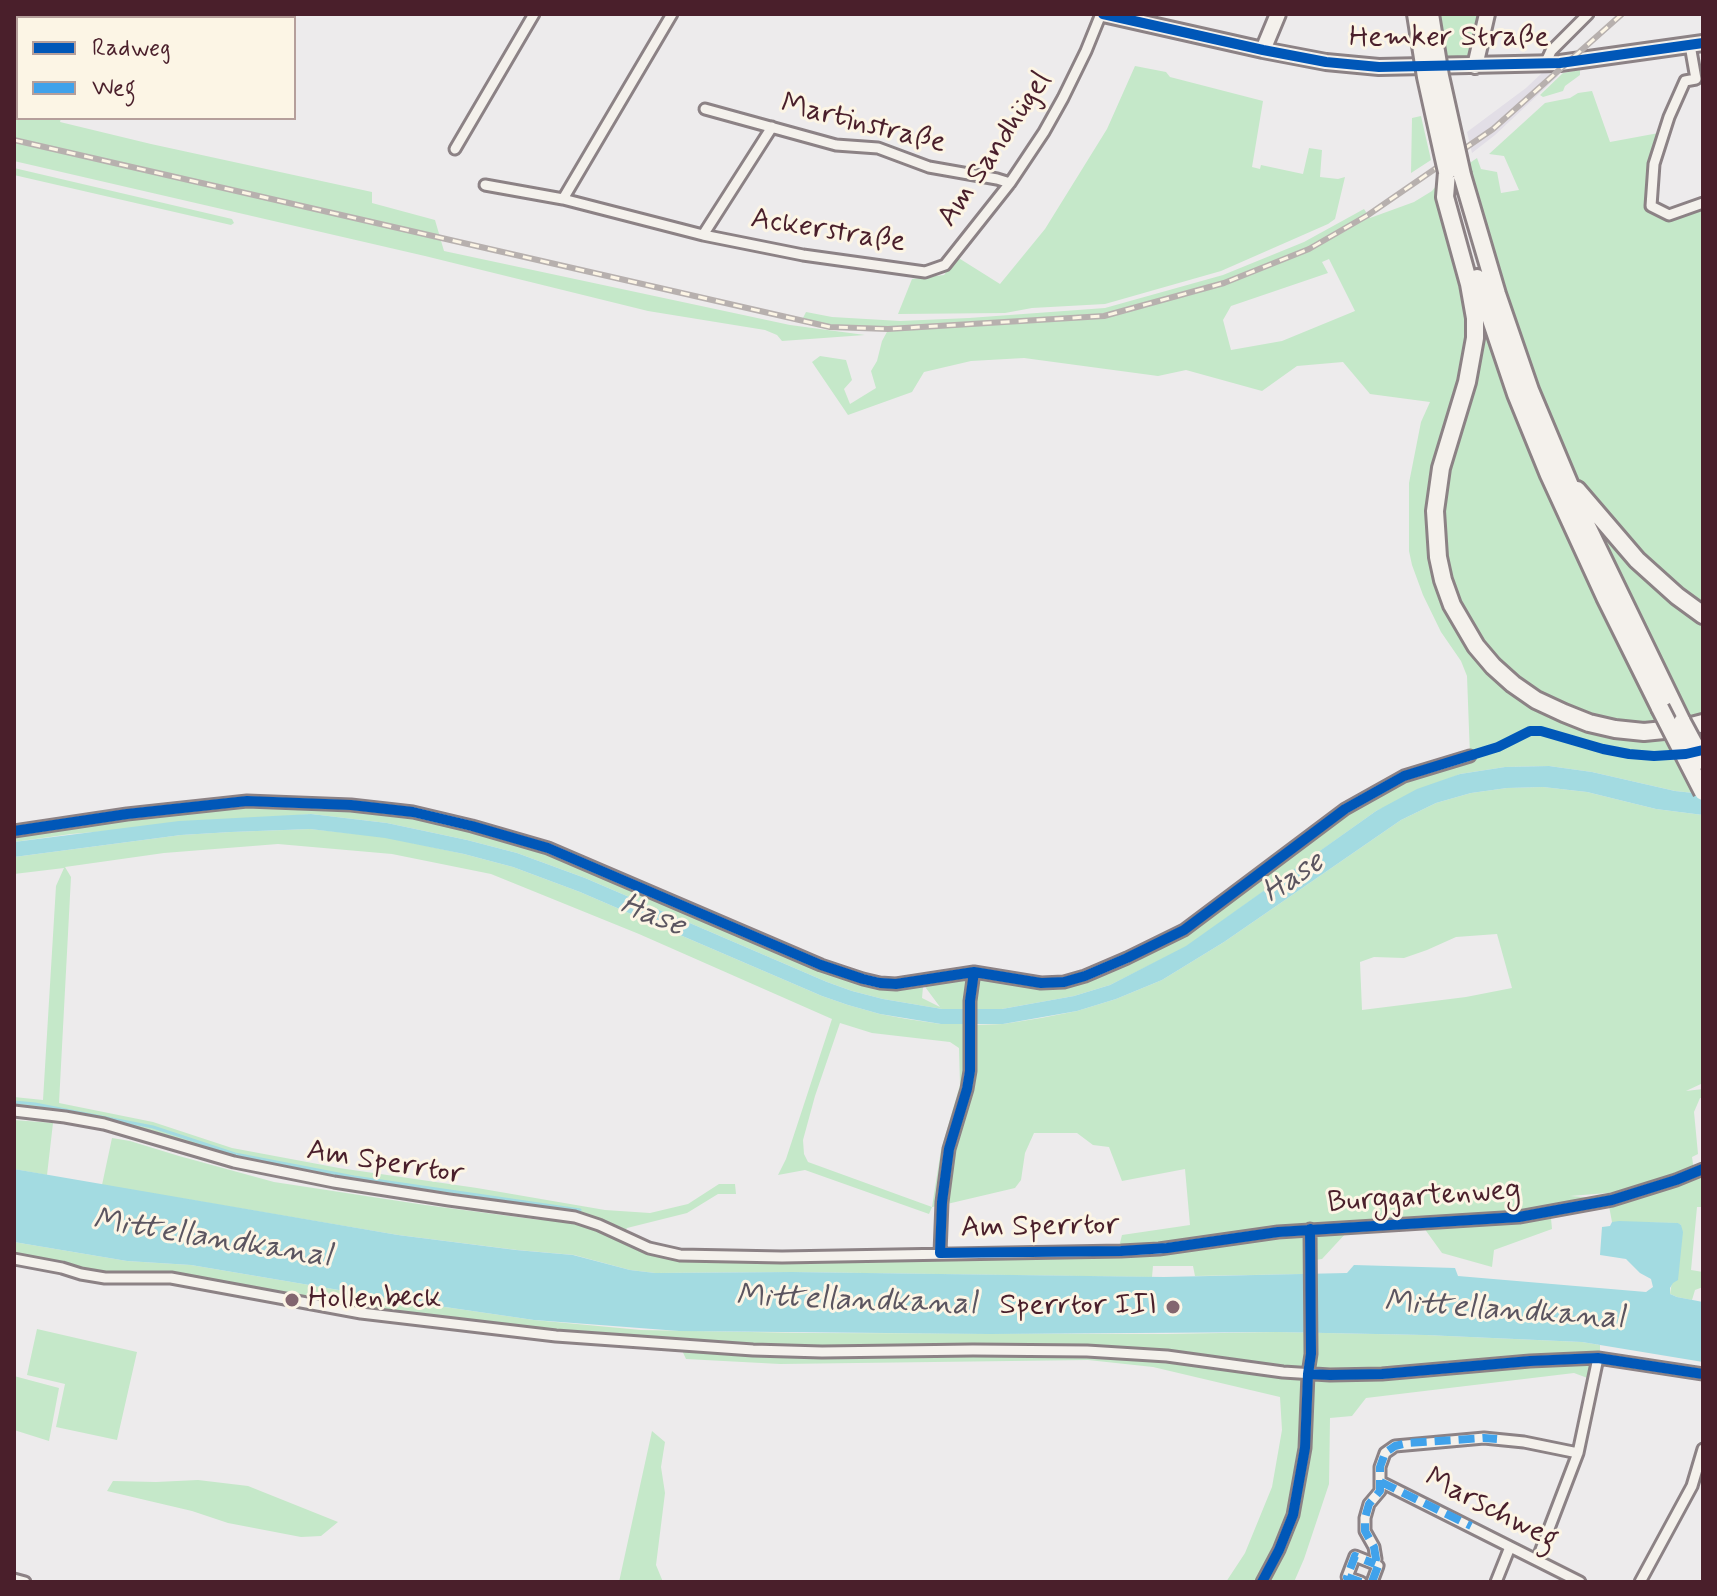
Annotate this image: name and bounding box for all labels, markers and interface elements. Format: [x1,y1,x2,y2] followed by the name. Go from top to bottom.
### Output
[16,16,296,120] legend
[1349,21,1549,57] street label: Hemker Straße
[92,33,171,64] text: Radweg
[931,65,1061,235] street label: Am Sandhügel
[92,73,136,104] text: Weg
[777,87,949,163] street label: Martinstraße
[748,202,908,262] street label: Ackerstraße
[1256,845,1332,913] water label: Hase
[614,887,690,947] water label: Hase
[304,1134,466,1194] street label: Am Sperrtor
[1326,1173,1522,1223] street label: Burggartenweg
[90,1202,334,1278] water label: Mittellandkanal
[960,1209,1120,1247] street label: Am Sperrtor
[735,1279,977,1325] water label: Mittellandkanal
[308,1282,441,1318] place label: Hollenbeck
[1382,1284,1626,1340] water label: Mittellandkanal
[1000,1289,1157,1325] place label: Sperrtor III
[283,1291,301,1309] marker: Hollenbeck
[1164,1298,1182,1316] marker: Sperrtor III
[1418,1461,1564,1559] street label: Marschweg

